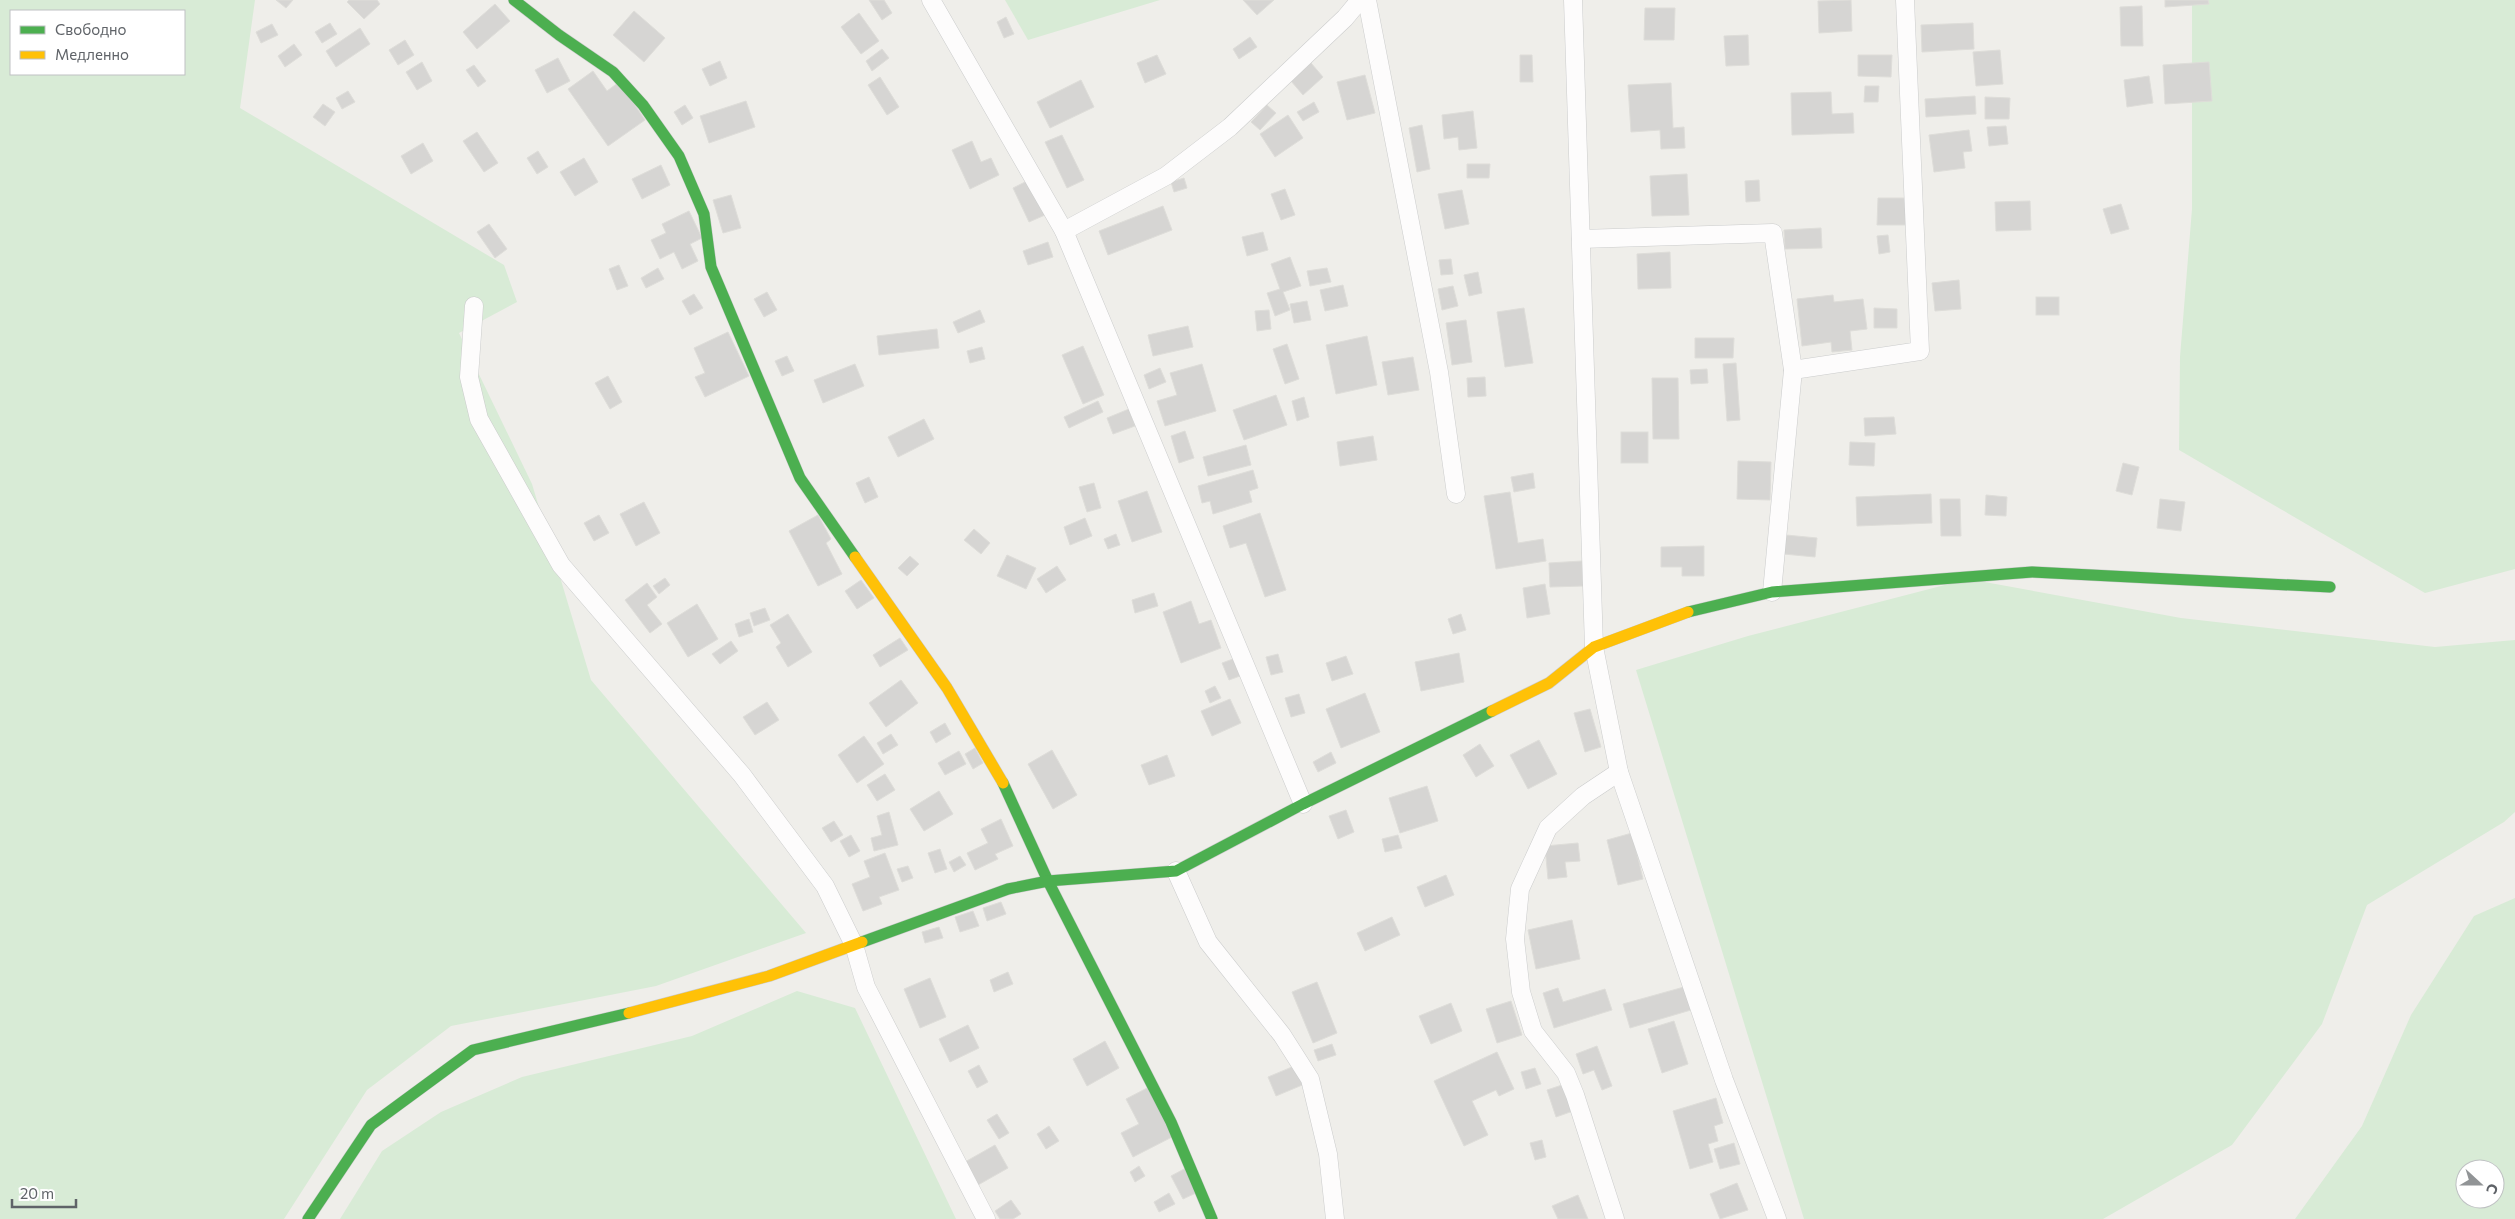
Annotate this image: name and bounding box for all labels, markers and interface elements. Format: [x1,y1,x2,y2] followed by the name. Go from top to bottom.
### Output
[10,10,185,75] legend
[55,20,126,38] text: Свободно
[55,45,129,63] text: Медленно
[2455,1159,2505,1209] north arrow
[12,1176,76,1208] scale bar
[2483,1181,2502,1196] text: С
[20,1184,54,1202] text: 20 m

